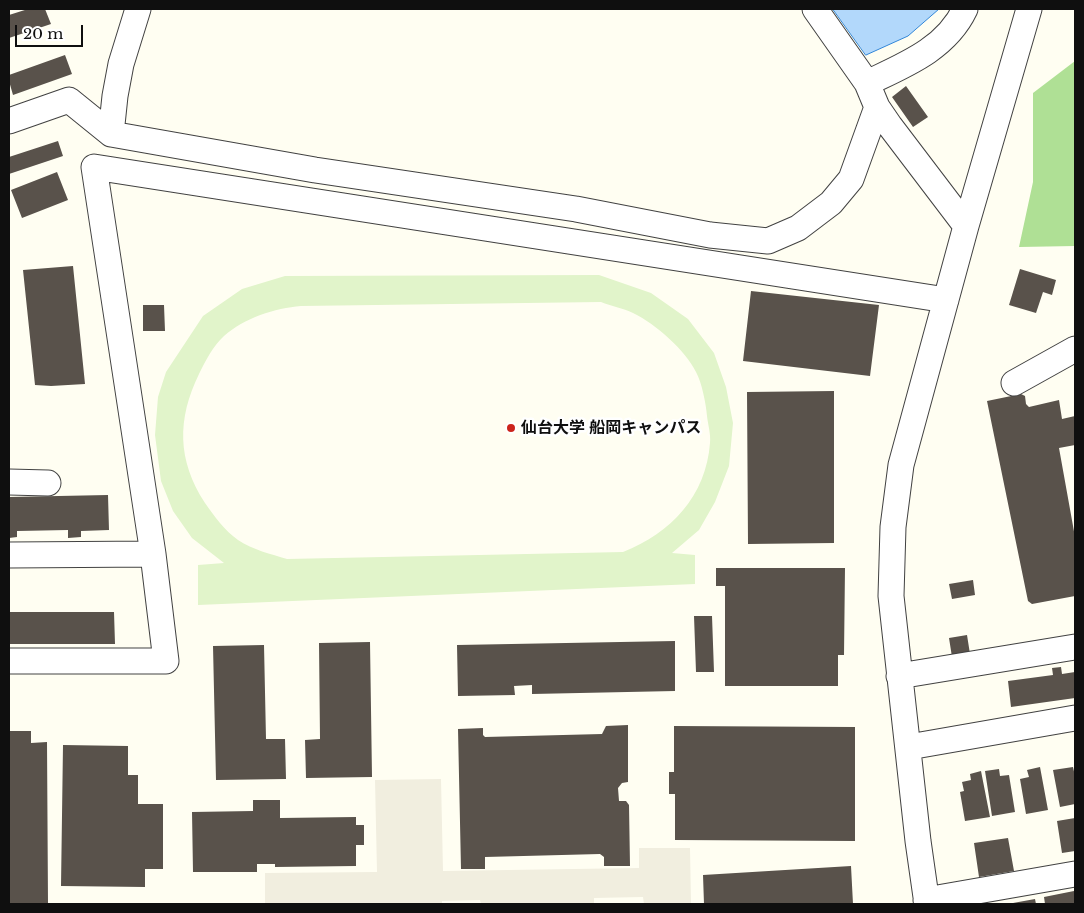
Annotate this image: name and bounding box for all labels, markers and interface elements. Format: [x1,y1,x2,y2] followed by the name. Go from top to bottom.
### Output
[18,15,85,47] scale bar
[23,24,63,43] text: 20 m
[521,418,701,438] place label: 仙台大学 船岡キャンパス
[505,422,517,434] marker: 仙台大学 船岡キャンパス

